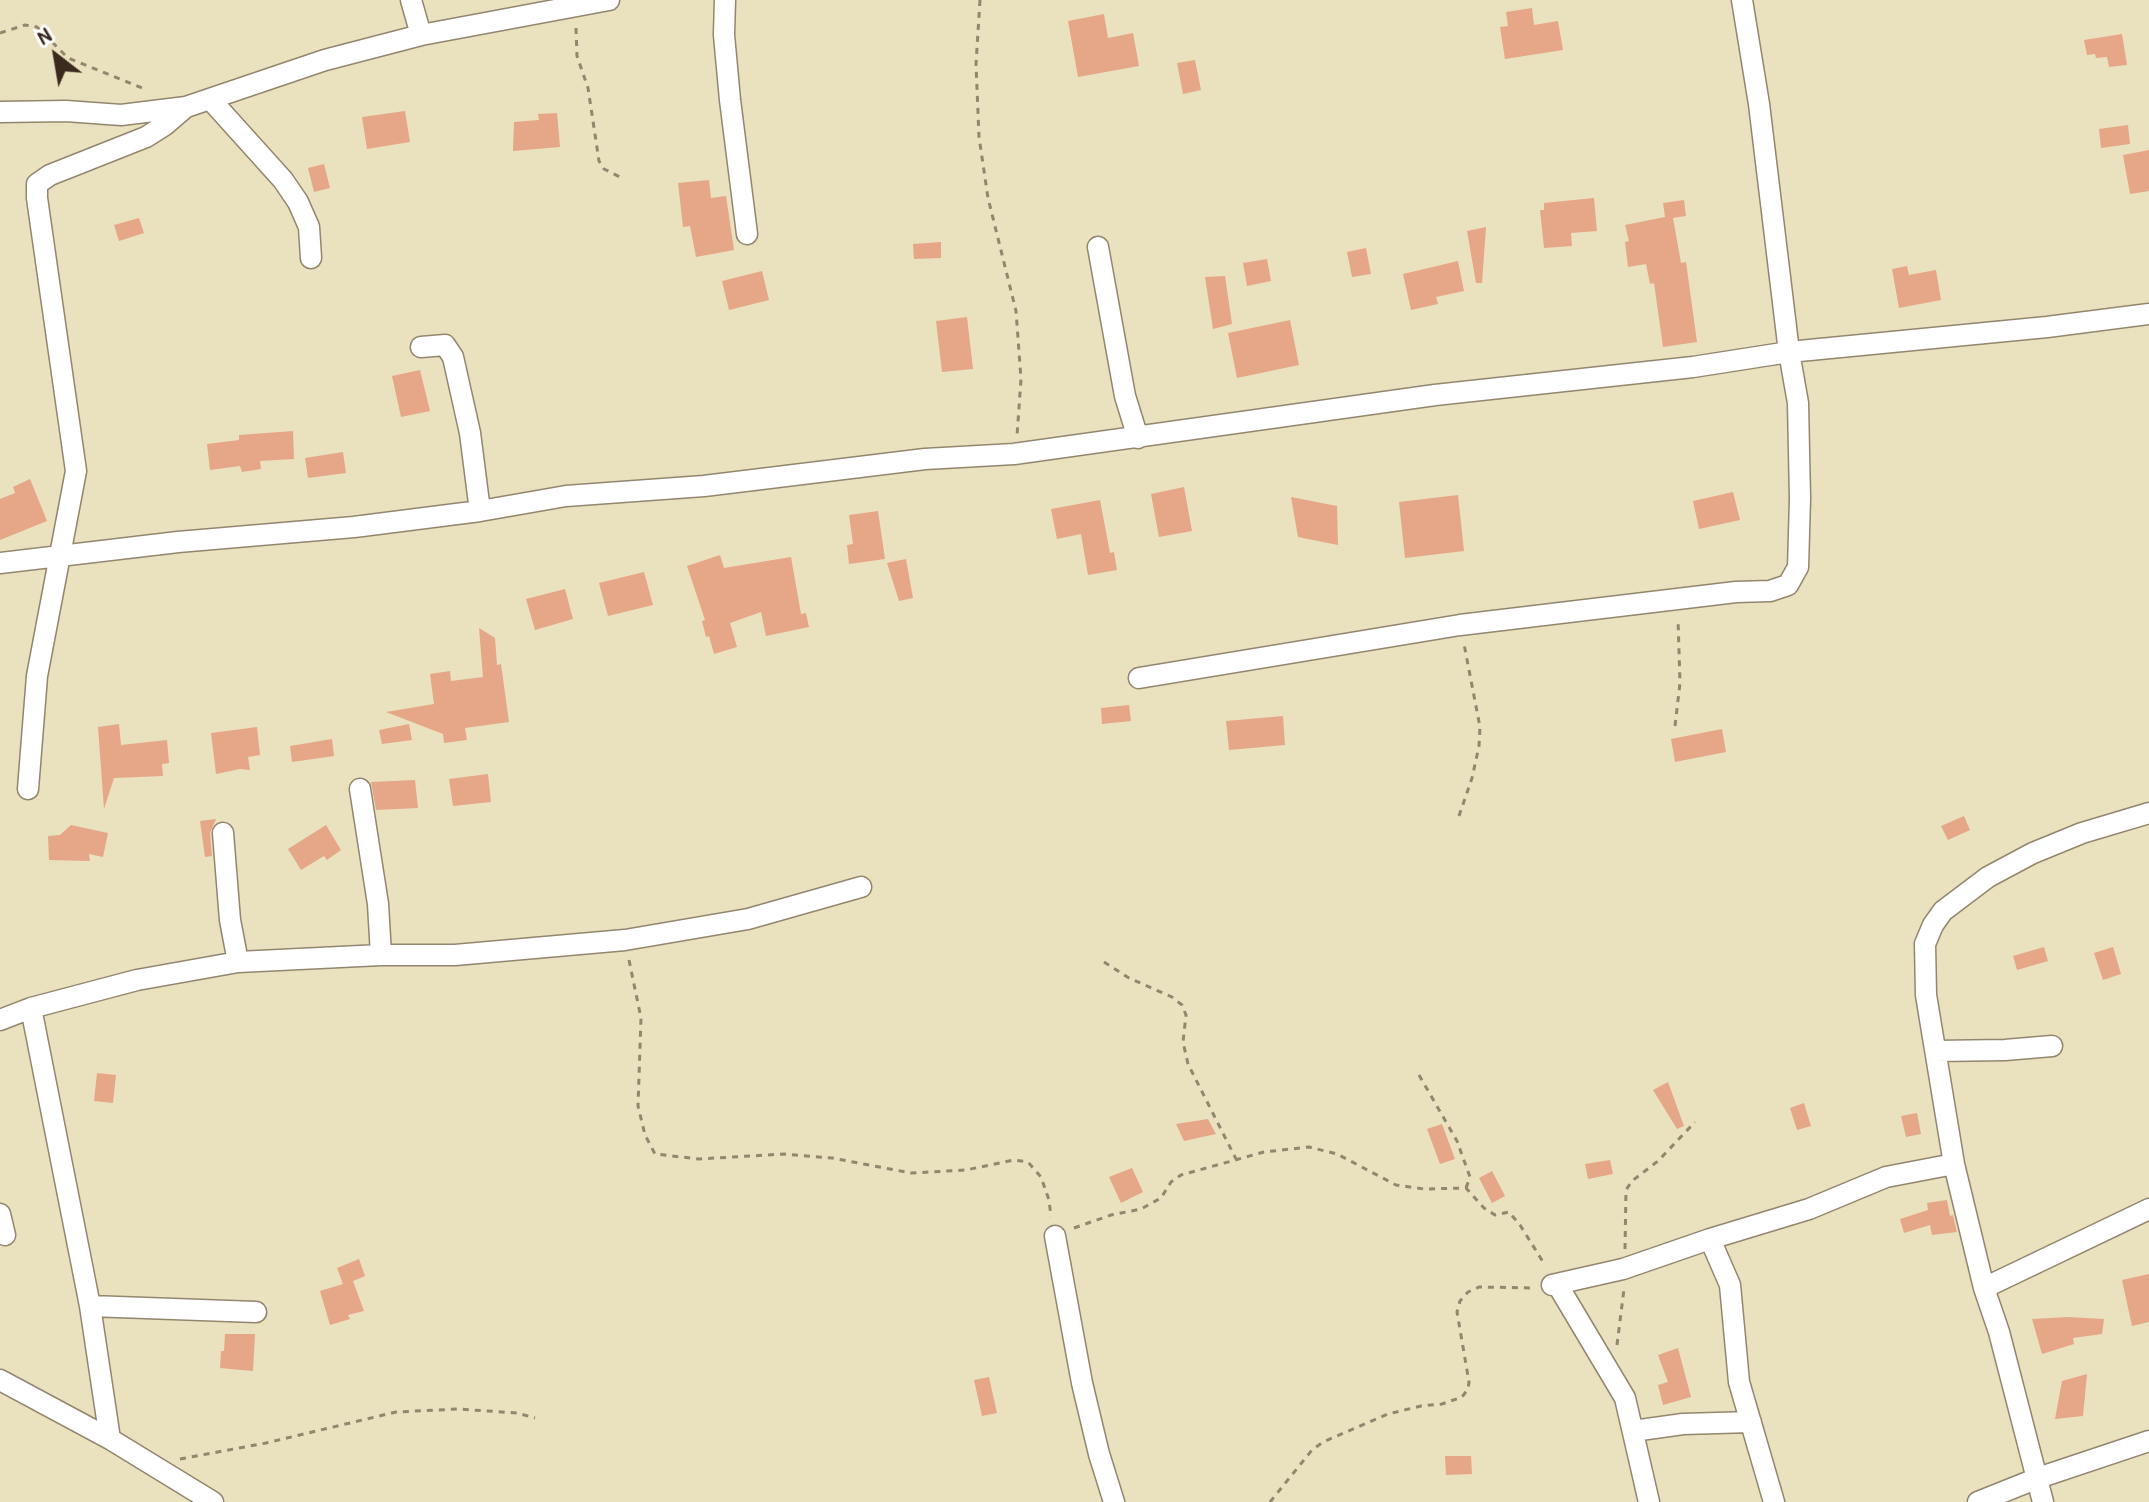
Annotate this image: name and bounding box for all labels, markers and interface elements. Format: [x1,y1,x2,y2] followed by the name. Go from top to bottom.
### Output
[16,16,96,96] north arrow
[31,20,56,51] text: N

